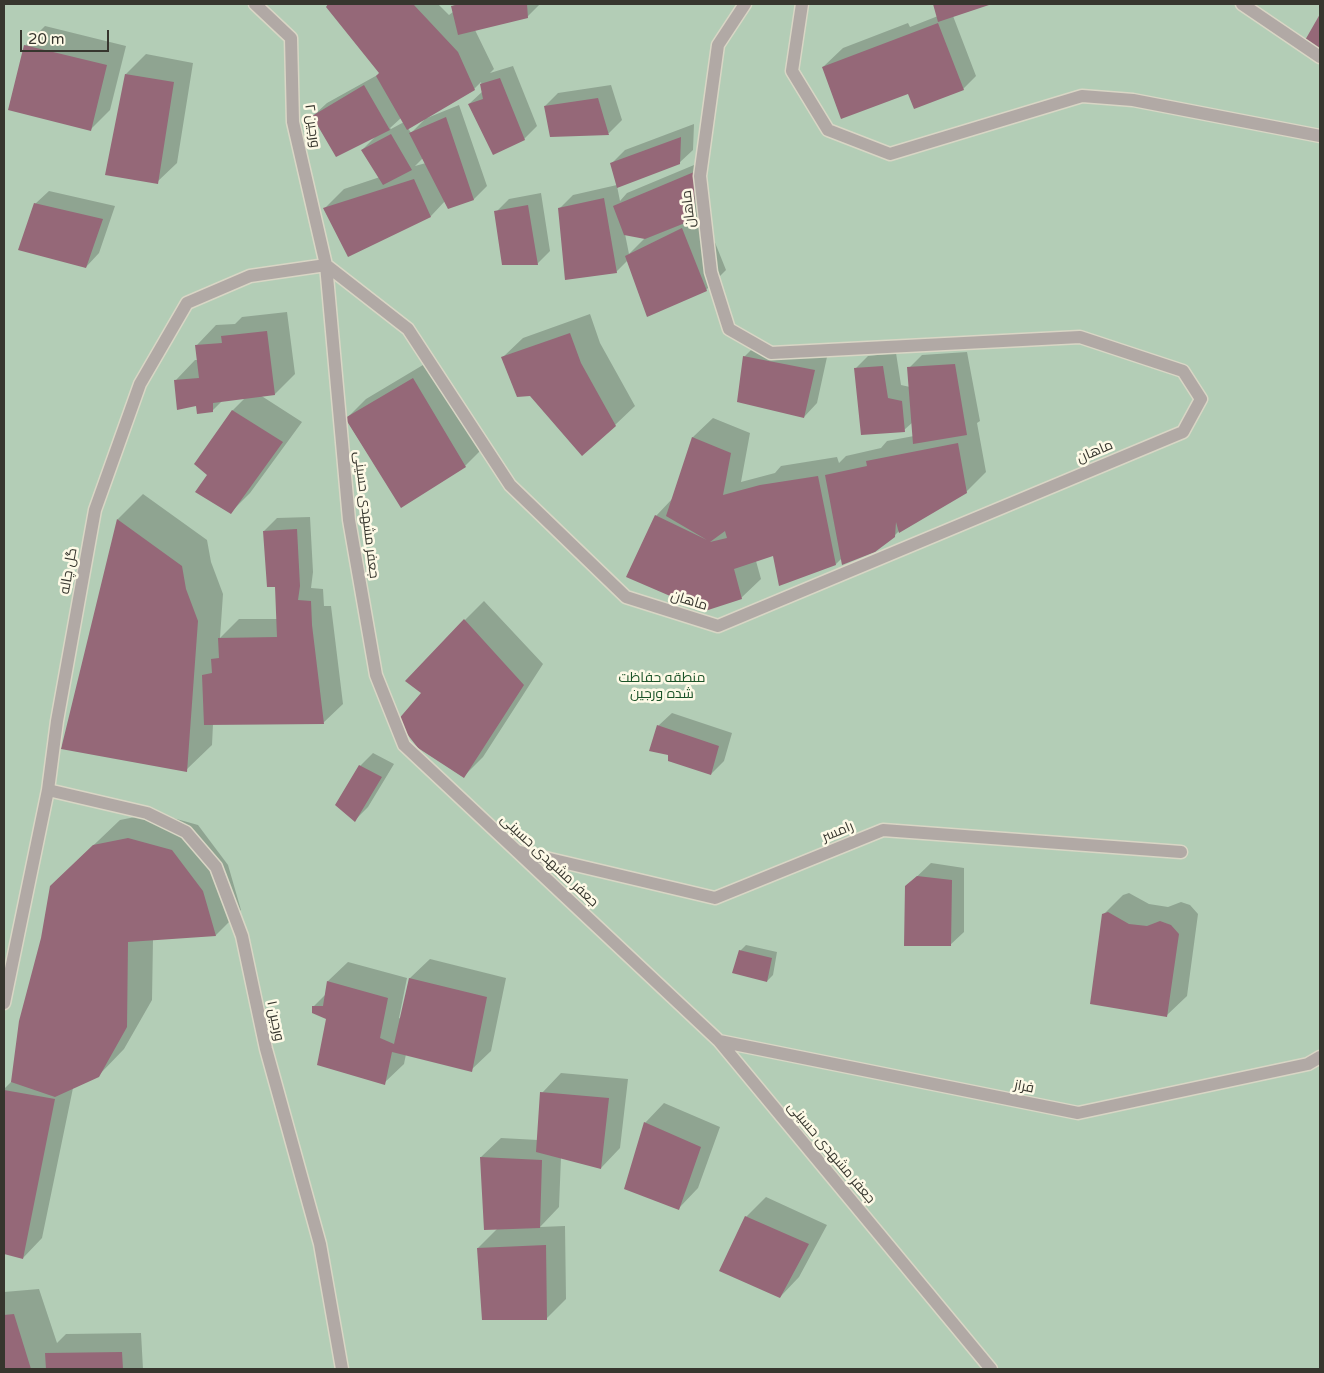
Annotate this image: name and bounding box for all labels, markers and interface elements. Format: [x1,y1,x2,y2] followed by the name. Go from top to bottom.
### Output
[22,20,111,52] scale bar
[28,30,65,48] text: 20 m
[301,103,323,149] street label: ورجین ۲
[679,189,699,229] street label: ماهان
[1074,437,1116,467] street label: ماهان
[350,451,382,579] street label: جعفر مشهدی حسینی
[57,547,81,595] street label: گل چاله
[669,587,709,615] street label: ماهان
[619,670,705,702] park label: منطقه حفاظت شده ورجین
[497,811,601,911] street label: جعفر مشهدی حسینی
[820,818,856,846] street label: رامسر
[263,999,287,1043] street label: ورجین ۱
[1013,1077,1035,1097] street label: فراز
[783,1099,879,1207] street label: جعفر مشهدی حسینی

